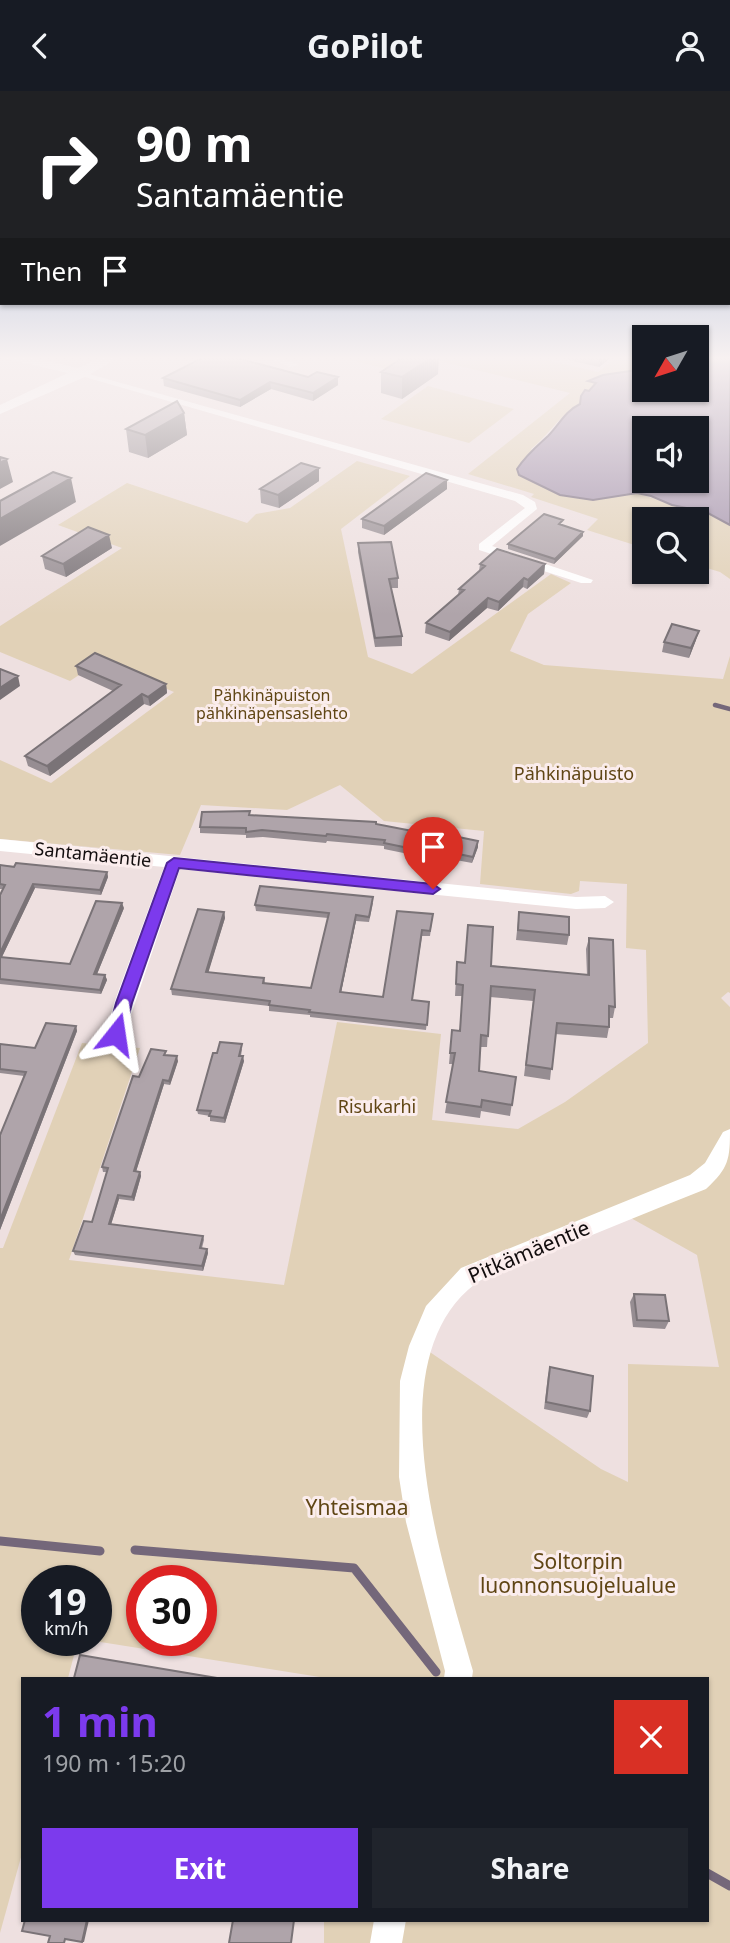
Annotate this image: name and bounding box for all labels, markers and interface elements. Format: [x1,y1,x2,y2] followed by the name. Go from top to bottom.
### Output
[307,24,423,67] text: GoPilot
[21,27,59,65] icon: back
[671,27,709,65] icon: person
[136,110,253,176] text: 90 m
[21,119,112,210] icon: right
[136,173,344,216] text: Santamäentie
[96,252,134,290] icon: arrive
[21,253,82,289] text: Then
[632,325,709,403] north arrow
[632,325,709,584] map controls
[632,416,709,493] button: sound
[632,507,709,584] button: search
[196,684,348,724] park label: Pähkinäpuiston pähkinäpensaslehto
[514,761,634,785] park label: Pähkinäpuisto
[403,817,463,889] pin
[414,828,452,866] icon: arrive
[34,836,153,872] street label: Santamäentie
[79,997,153,1071] position arrow
[338,1094,416,1118] park label: Risukarhi
[463,1213,594,1289] street label: Pitkämäentie
[306,1493,408,1521] park label: Yhteismaa
[480,1547,676,1599] park label: Soltorpin luonnonsuojelualue
[126,1565,217,1656] speed limit sign: 30
[46,1578,87,1625] text: 19
[44,1616,89,1640] text: km/h
[42,1692,158,1749] text: 1 min
[614,1700,688,1774] button: close
[42,1747,186,1779] text: 190 m · 15:20
[42,1828,358,1908] button: Exit
[372,1828,688,1908] button: Share

